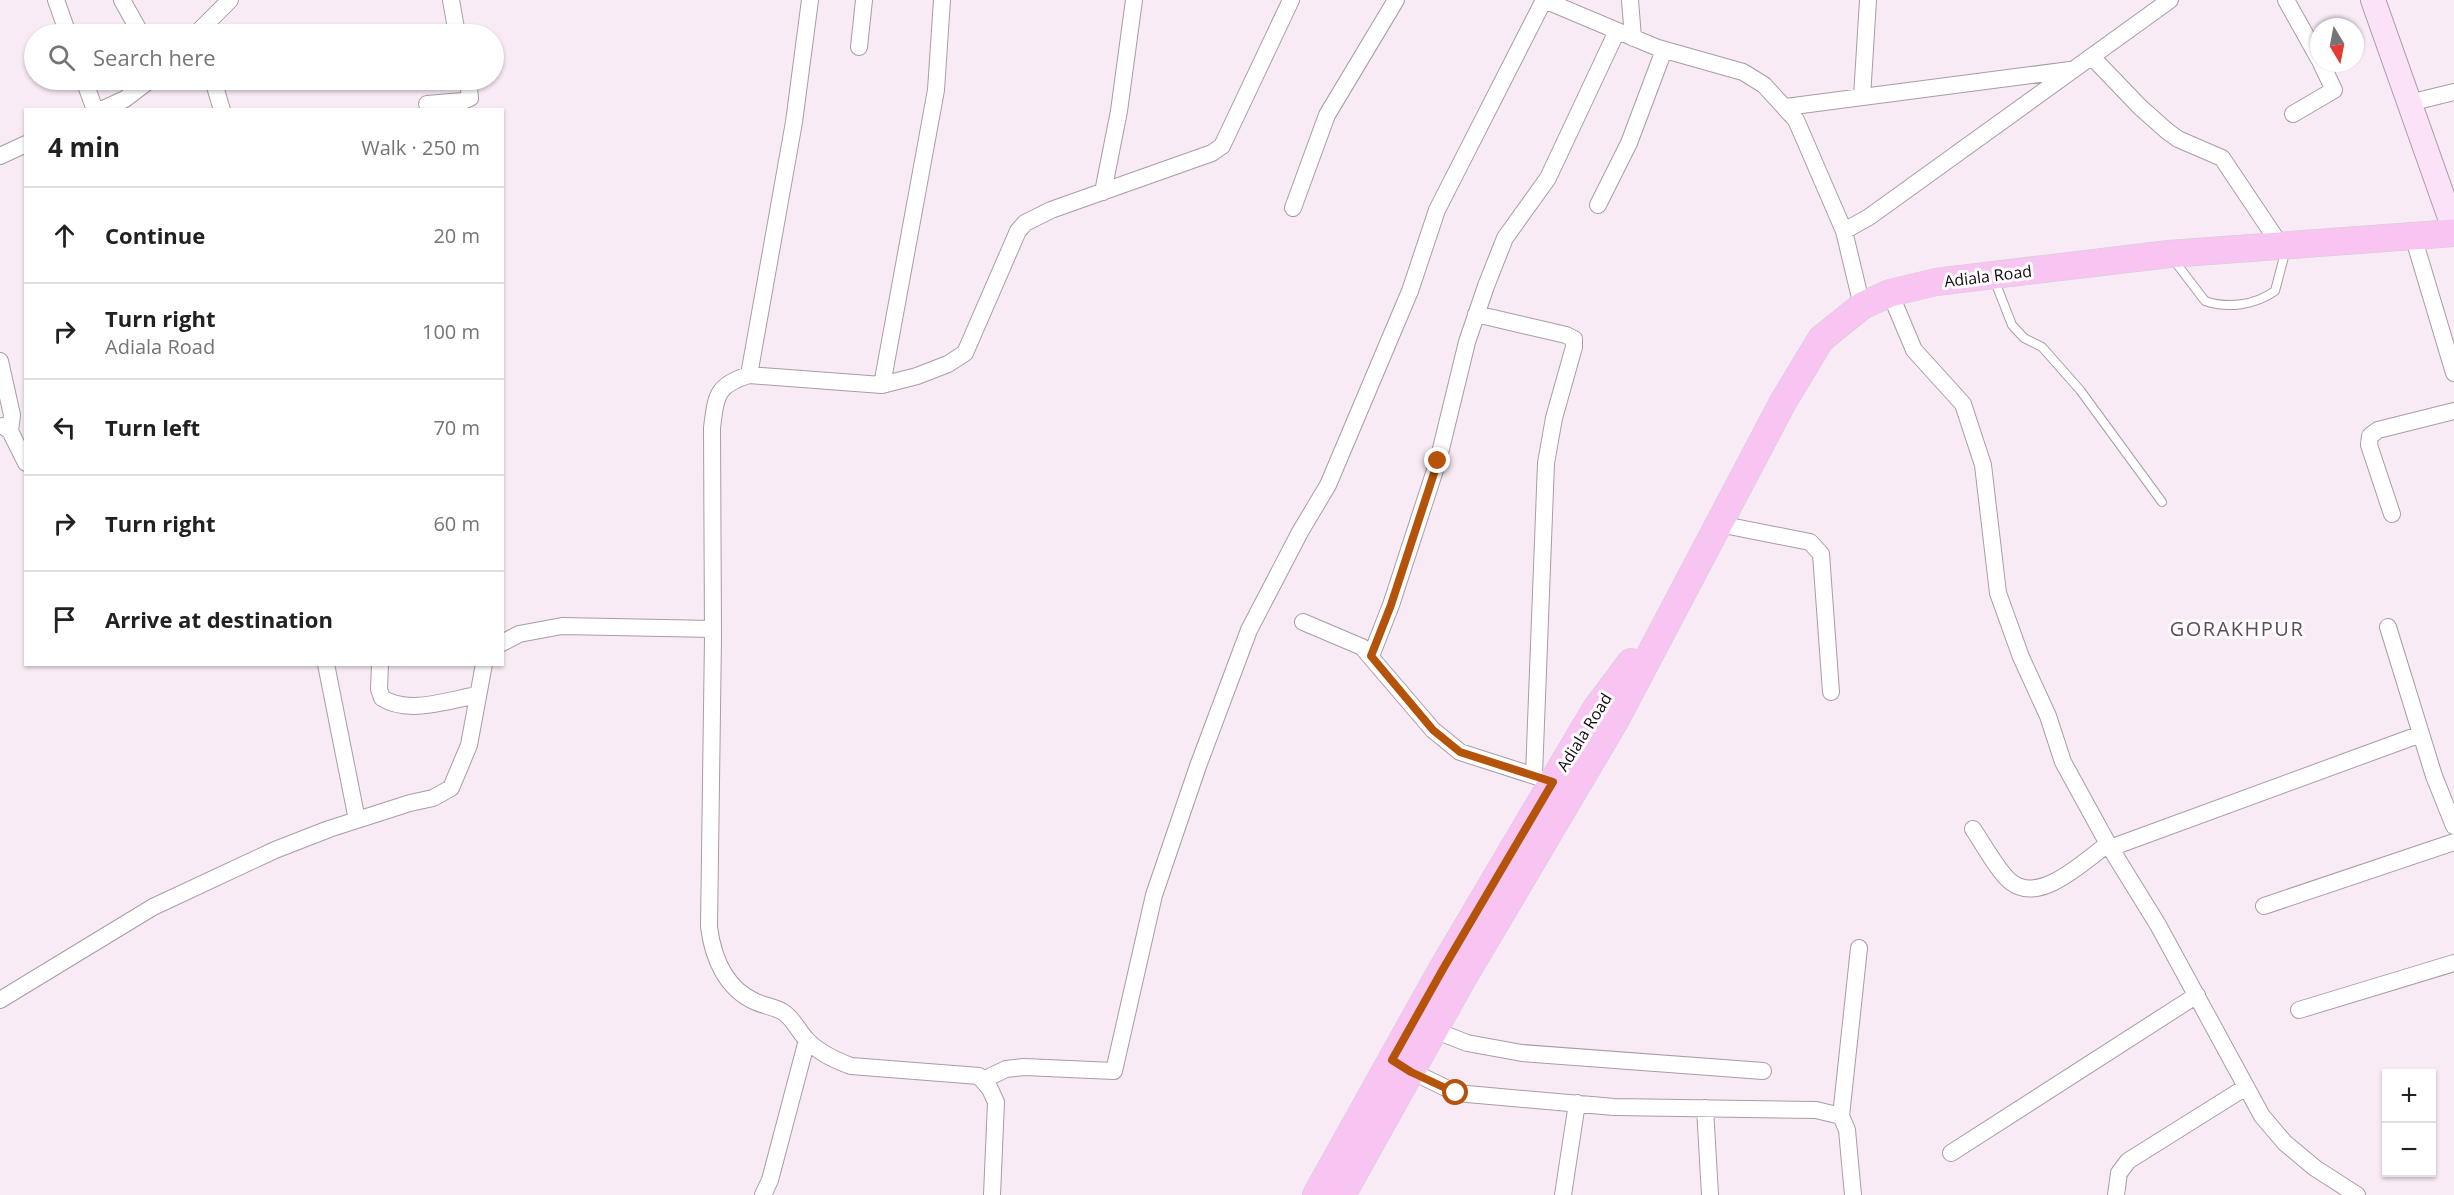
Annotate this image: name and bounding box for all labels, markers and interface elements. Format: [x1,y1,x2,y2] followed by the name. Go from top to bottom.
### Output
[2310,18,2364,72] north arrow
[24,24,504,90] search box
[45,41,78,74] icon: search
[93,42,216,72] text: Search here
[48,129,120,165] text: 4 min
[361,134,480,161] text: Walk · 250 m
[48,219,81,252] icon: ahead
[105,220,205,250] text: Continue
[433,222,480,249] text: 20 m
[1943,260,2033,292] street label: Adiala Road
[105,303,216,333] text: Turn right
[48,315,81,348] icon: right
[422,318,480,345] text: 100 m
[105,333,215,360] text: Adiala Road
[48,411,81,444] icon: left
[105,412,200,442] text: Turn left
[433,414,480,441] text: 70 m
[1424,447,1450,473] route end
[48,507,81,540] icon: right
[105,508,216,538] text: Turn right
[433,510,480,537] text: 60 m
[48,603,81,636] icon: arrive
[105,604,333,634] text: Arrive at destination
[2170,615,2304,642] district label: GORAKHPUR
[1551,689,1617,775] street label: Adiala Road
[2382,1069,2436,1177] map controls
[2382,1069,2436,1123] button: +
[1442,1079,1468,1105] route start
[2382,1123,2436,1177] button: −

